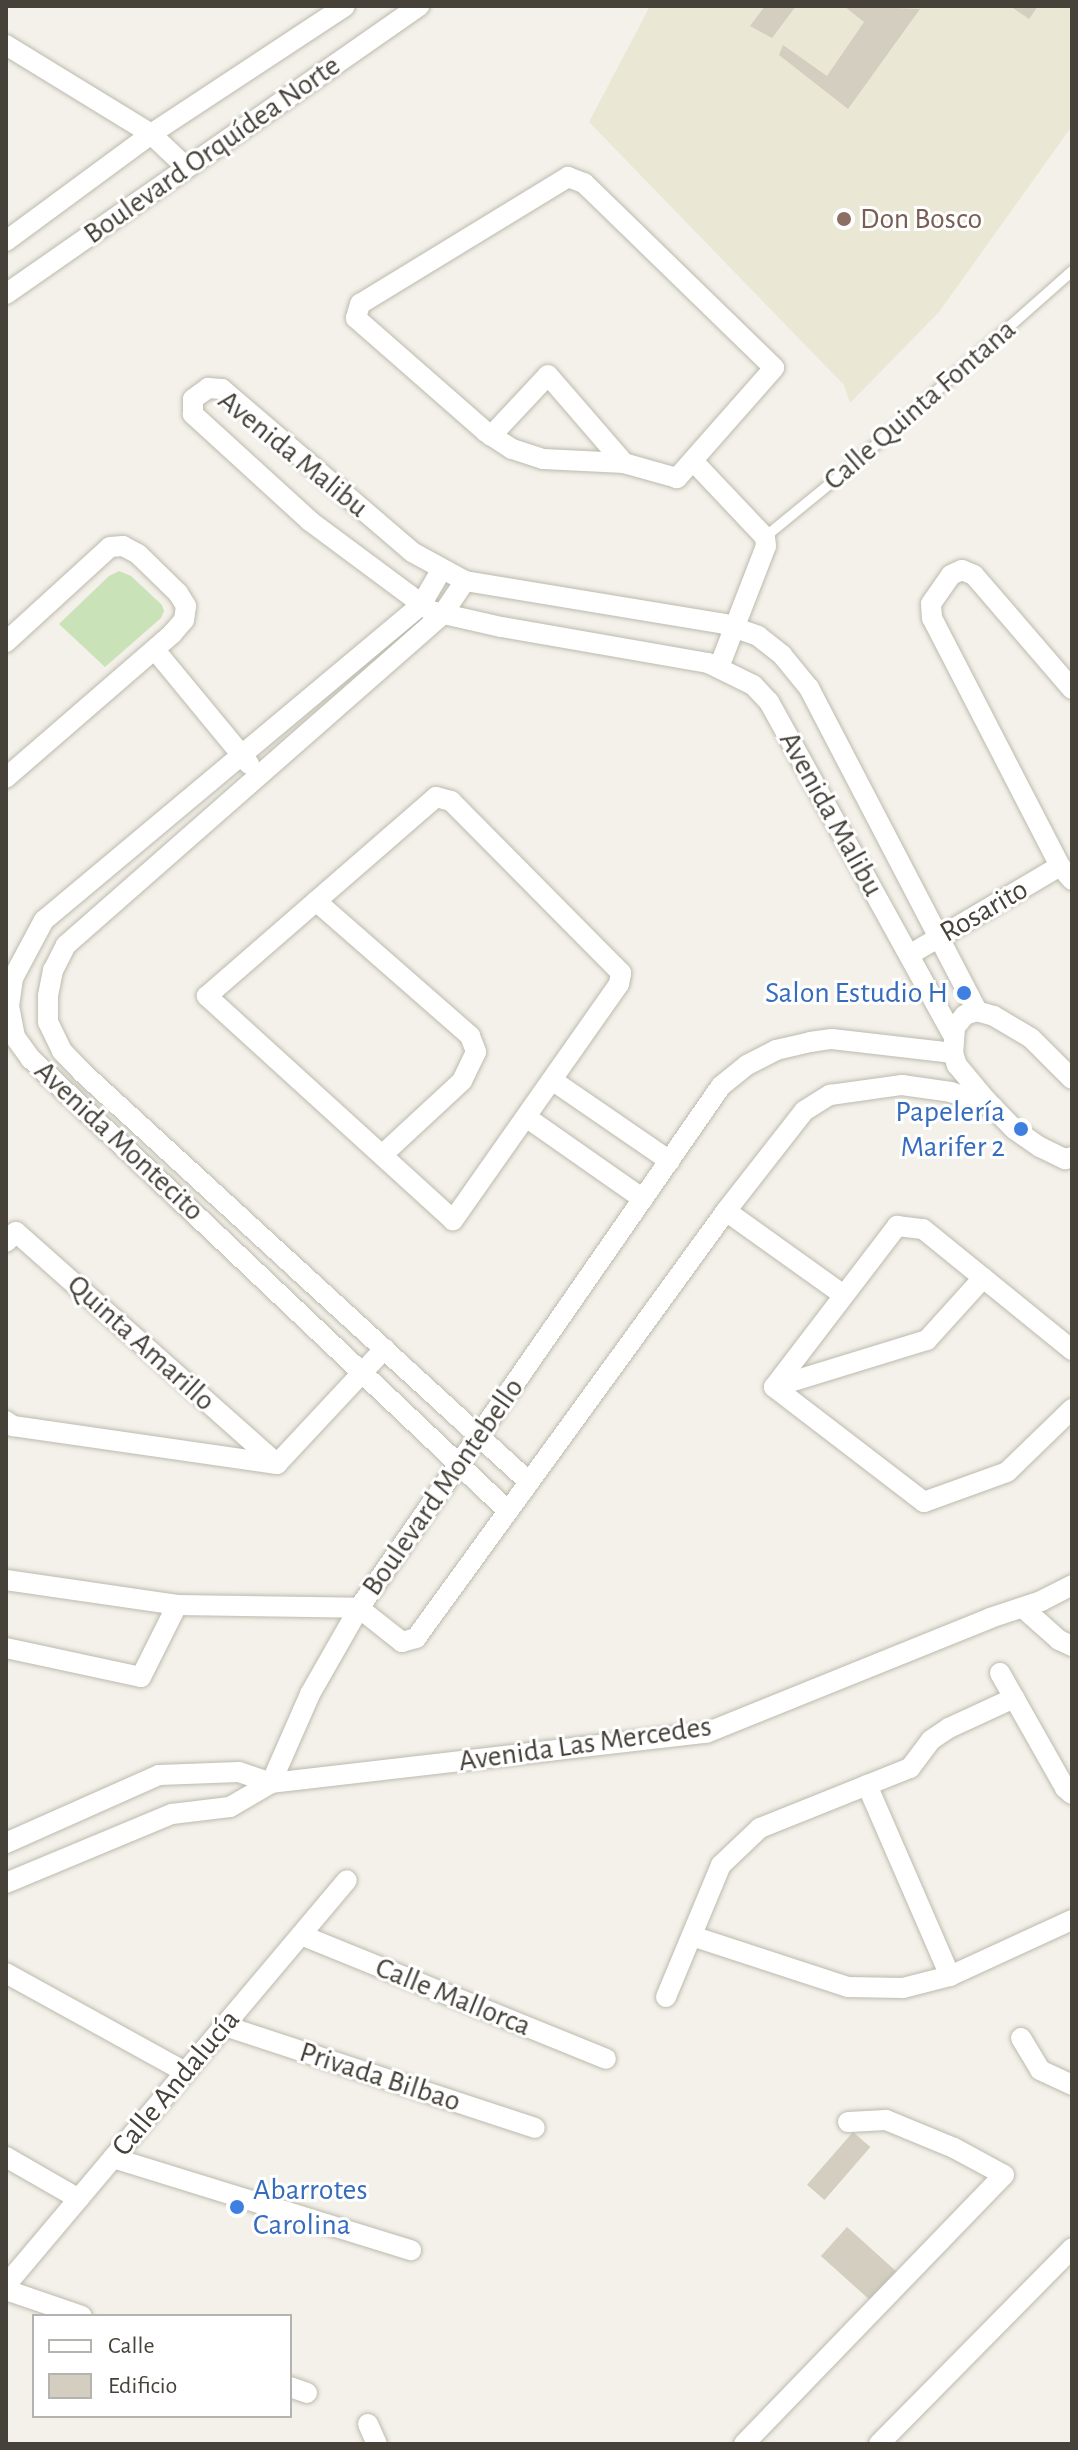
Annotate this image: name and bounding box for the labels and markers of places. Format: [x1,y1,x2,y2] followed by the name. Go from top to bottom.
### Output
[860,201,982,237] place label: Don Bosco
[835,210,853,228] marker: Don Bosco
[765,975,948,1011] place label: Salon Estudio H
[955,984,973,1002] marker: Salon Estudio H
[895,1094,1005,1164] place label: Papelería Marifer 2
[1012,1120,1030,1138] marker: Papelería Marifer 2
[253,2172,367,2242] place label: Abarrotes Carolina
[228,2198,246,2216] marker: Abarrotes Carolina

